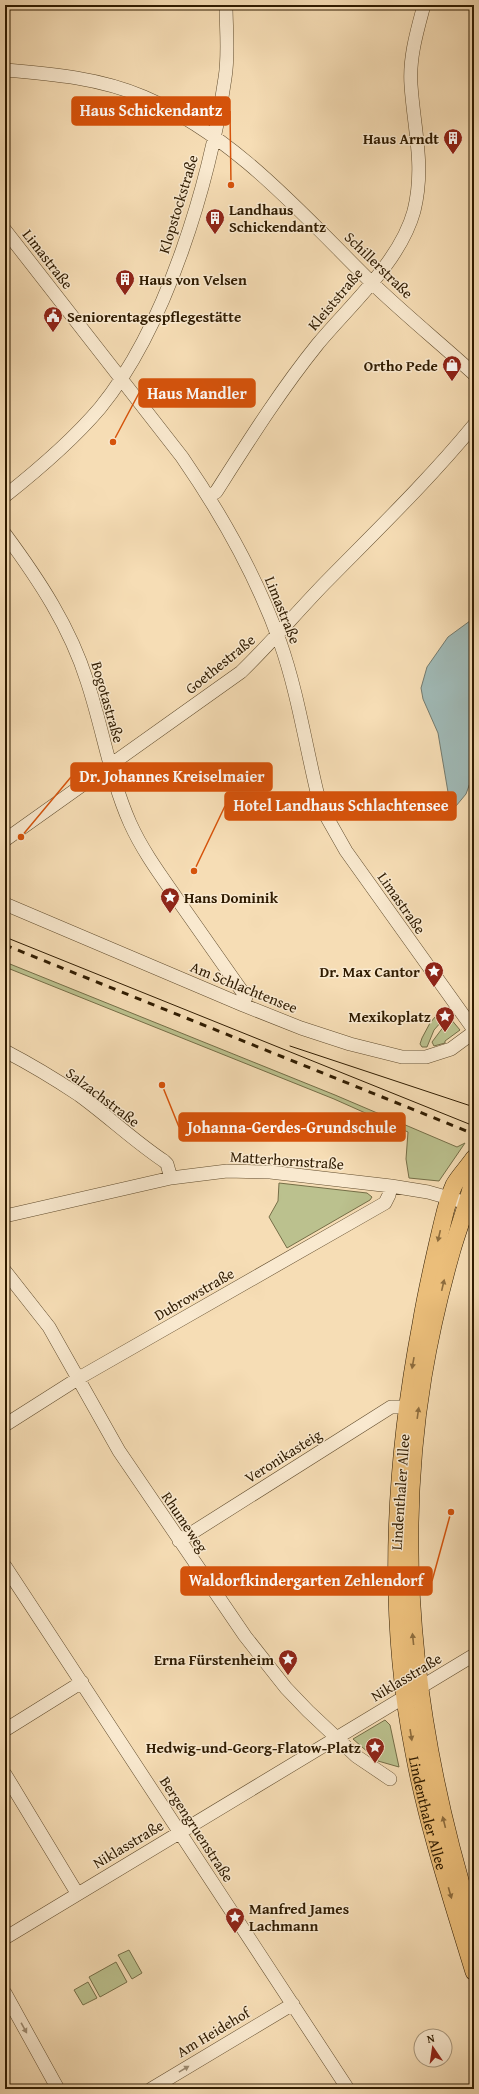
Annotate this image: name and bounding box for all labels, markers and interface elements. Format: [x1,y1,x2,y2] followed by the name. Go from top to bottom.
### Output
[72,97,230,125] callout: Haus Schickendantz
[80,98,223,122] text: Haus Schickendantz
[442,127,464,155] building icon: Haus Arndt
[363,128,439,149] place label: Haus Arndt
[153,152,203,256] street label: Klopstockstraße
[229,199,326,237] place label: Landhaus Schickendantz
[204,207,226,235] building icon: Landhaus Schickendantz
[18,225,78,293] street label: Limastraße
[340,227,418,303] street label: Schillerstraße
[303,263,367,335] street label: Kleiststraße
[114,268,136,296] building icon: Haus von Velsen
[139,269,247,290] place label: Haus von Velsen
[42,305,64,333] public building icon: Seniorentagespflegestätte
[67,306,241,327] place label: Seniorentagespflegestätte
[441,354,463,382] shop icon: Ortho Pede
[364,355,438,376] place label: Ortho Pede
[139,379,255,407] callout: Haus Mandler
[147,381,247,405] text: Haus Mandler
[260,573,306,647] street label: Limastraße
[181,629,259,699] street label: Goethestraße
[86,659,130,745] street label: Bogotastraße
[71,763,272,791] callout: Dr. Johannes Kreiselmaier
[79,764,265,788] text: Dr. Johannes Kreiselmaier
[225,792,456,820] callout: Hotel Landhaus Schlachtensee
[233,793,449,817] text: Hotel Landhaus Schlachtensee
[373,868,431,938] street label: Limastraße
[159,886,181,914] place icon: Hans Dominik
[184,887,278,908] place label: Hans Dominik
[187,956,301,1018] street label: Am Schlachtensee
[423,960,445,988] place icon: Dr. Max Cantor
[320,961,420,982] place label: Dr. Max Cantor
[434,1005,456,1033] place icon: Mexikoplatz
[348,1006,431,1027] place label: Mexikoplatz
[62,1062,144,1132] street label: Salzachstraße
[179,1113,405,1141] callout: Johanna-Gerdes-Grundschule
[184,1115,397,1139] text: Johanna-Gerdes-Grundschule
[229,1146,345,1174] street label: Matterhornstraße
[436,1230,442,1242] one-way arrow
[150,1263,238,1325] street label: Dubrowstraße
[441,1279,447,1291] one-way arrow
[410,1357,416,1369] one-way arrow
[415,1406,421,1419] one-way arrow
[241,1424,326,1488] street label: Veronikasteig
[385,1433,415,1551] street label: Lindenthaler Allee
[157,1487,213,1557] street label: Rhumeweg
[181,1567,432,1595] callout: Waldorfkindergarten Zehlendorf
[189,1568,426,1592] text: Waldorfkindergarten Zehlendorf
[410,1633,417,1645] one-way arrow
[277,1648,299,1676] place icon: Erna Fürstenheim
[367,1648,445,1706] street label: Niklasstraße
[154,1649,274,1670] place label: Erna Fürstenheim
[408,1729,414,1741] one-way arrow
[364,1736,386,1764] place icon: Hedwig-und-Georg-Flatow-Platz
[146,1737,361,1758] place label: Hedwig-und-Georg-Flatow-Platz
[404,1754,453,1872] street label: Lindenthaler Allee
[155,1772,239,1886] street label: Bergengruenstraße
[89,1815,167,1873] street label: Niklasstraße
[441,1816,447,1828] one-way arrow
[447,1887,453,1899] one-way arrow
[249,1898,349,1936] place label: Manfred James Lachmann
[224,1906,246,1934] place icon: Manfred James Lachmann
[173,2001,255,2062] street label: Am Heidehof
[20,2022,27,2033] one-way arrow
[413,2028,453,2068] north arrow
[425,2029,437,2047] text: N
[178,2065,190,2072] one-way arrow

